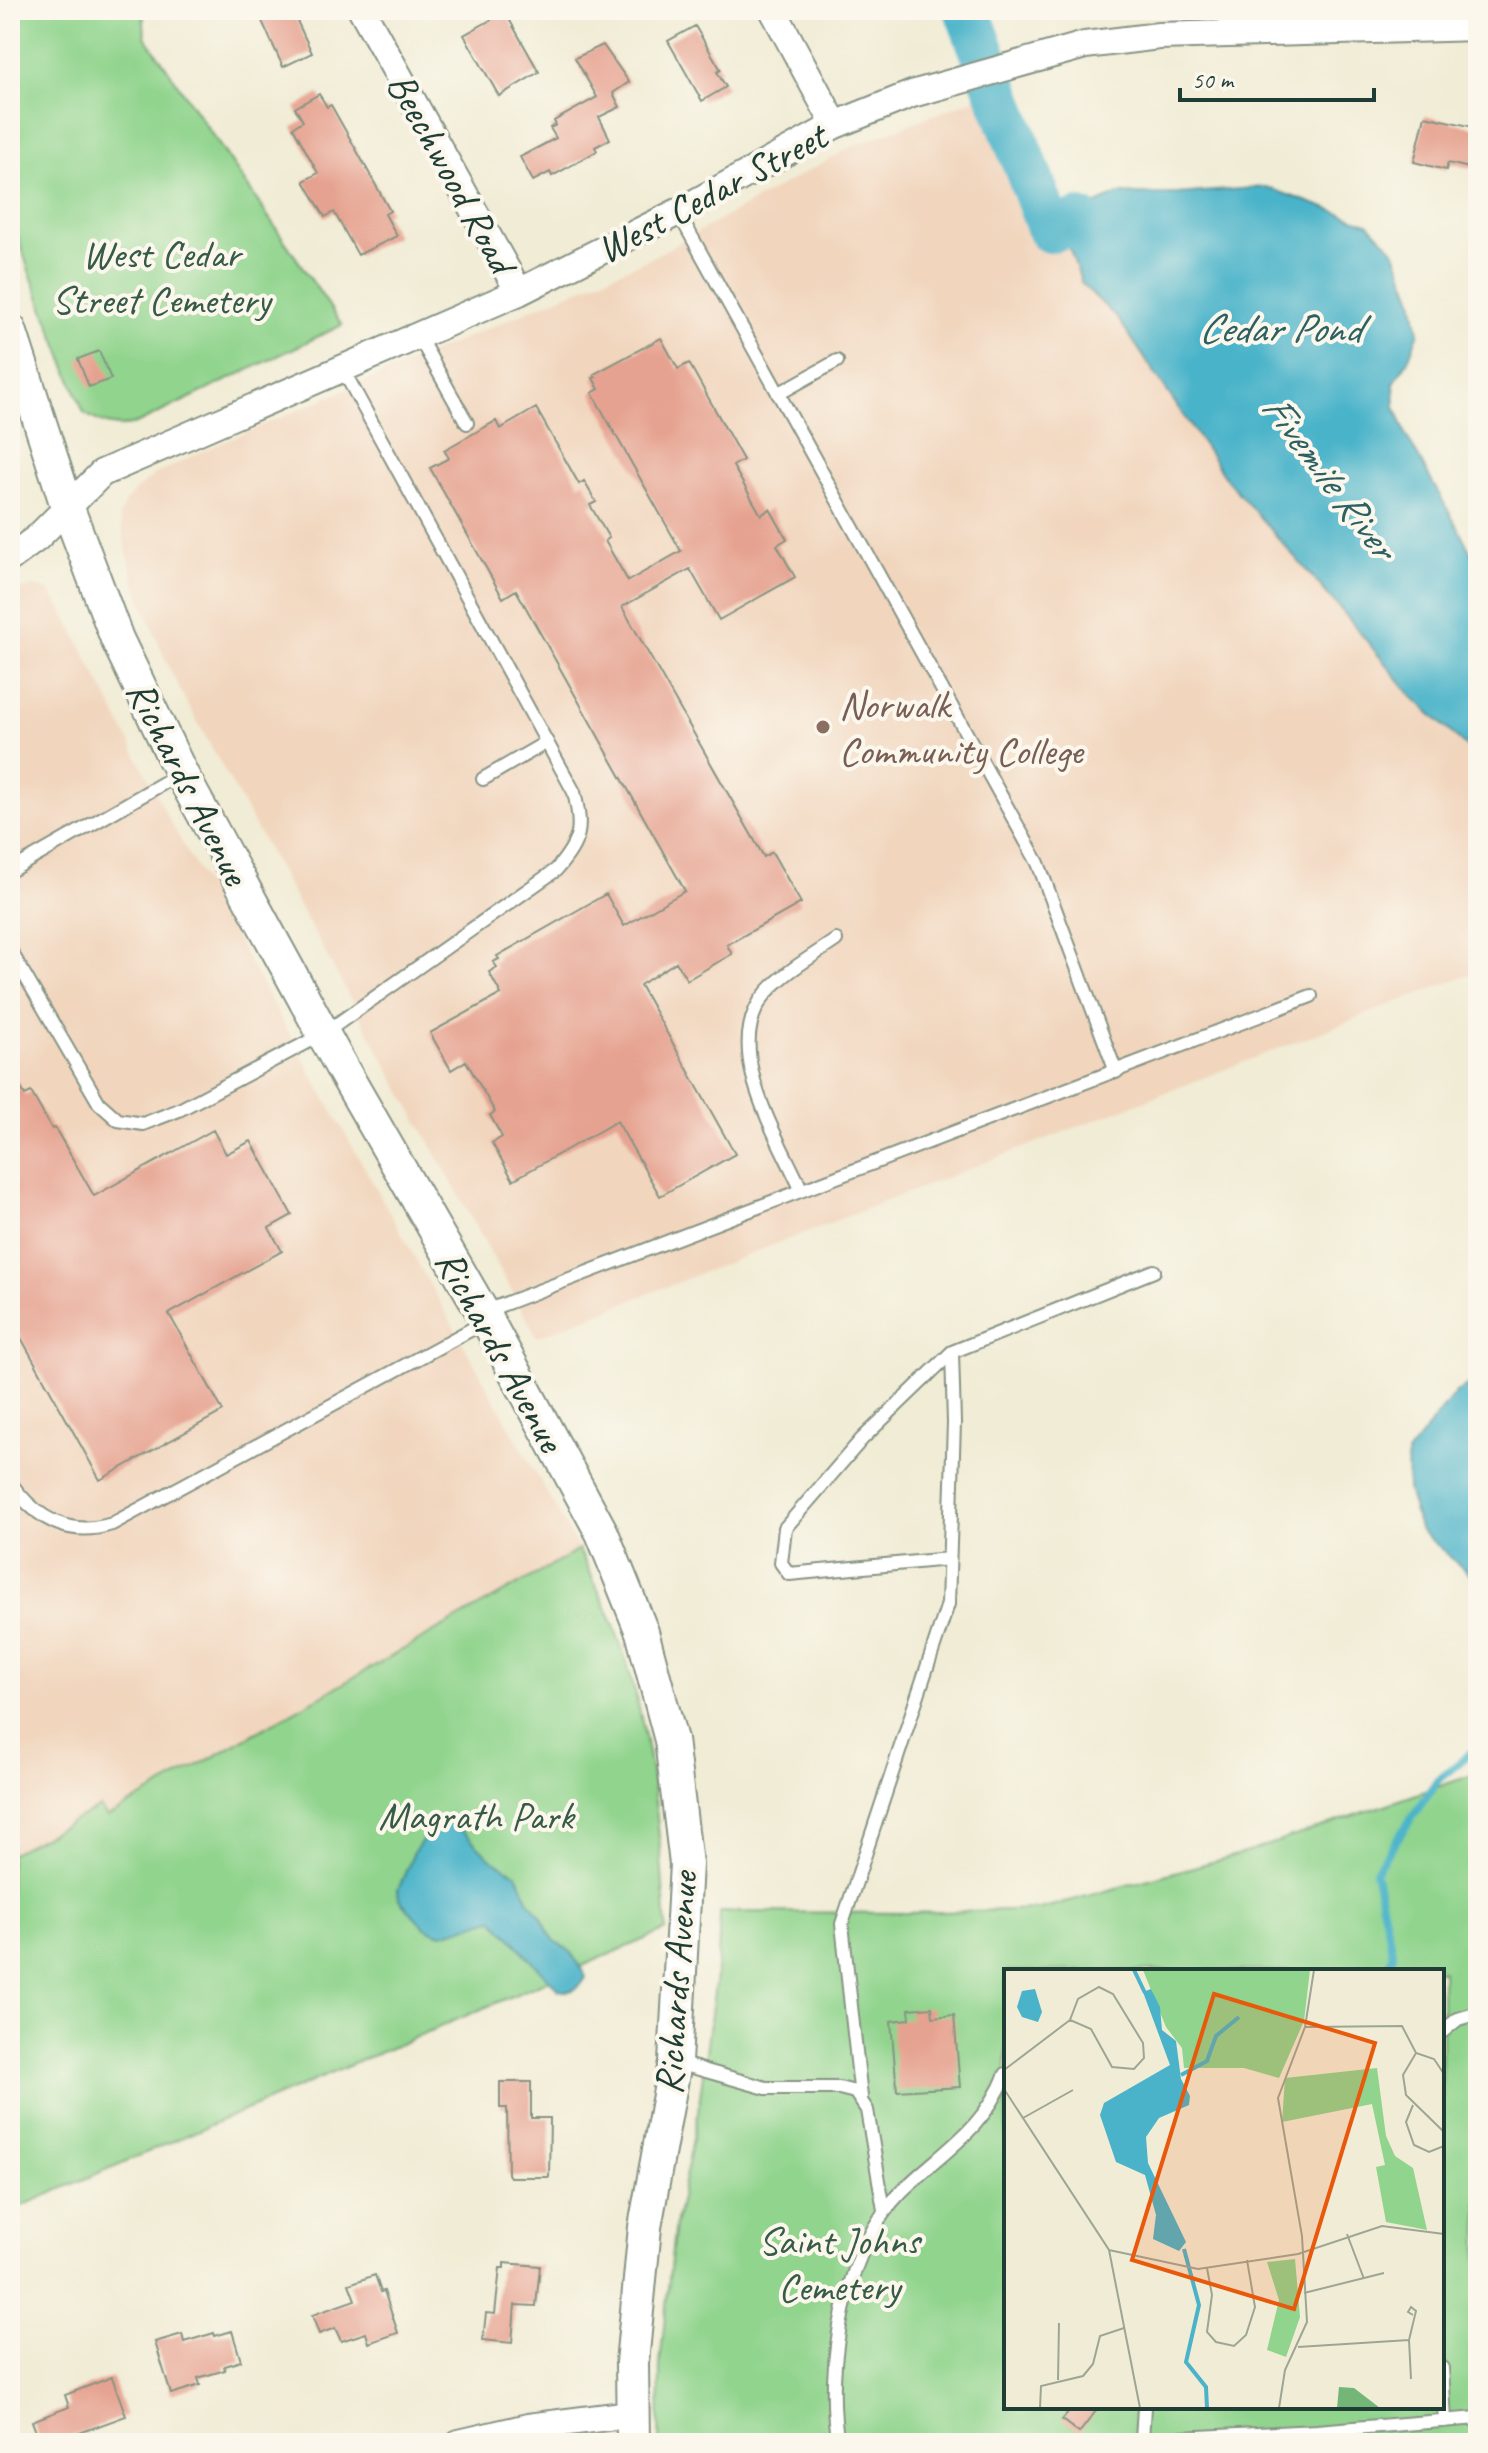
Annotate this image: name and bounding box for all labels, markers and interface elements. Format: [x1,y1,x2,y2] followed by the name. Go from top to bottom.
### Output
[1180,52,1374,102] scale bar
[376,64,530,287] street label: Beechwood Road
[1192,65,1235,95] text: 50 m
[588,110,838,274] street label: West Cedar Street
[52,229,274,325] park label: West Cedar Street Cemetery
[1198,302,1372,355] water label: Cedar Pond
[1250,383,1412,574] water label: Fivemile River
[115,672,262,896] street label: Richards Avenue
[839,680,1085,776] place label: Norwalk Community College
[814,718,832,736] marker: Norwalk Community College
[424,1241,577,1463] street label: Richards Avenue
[379,1791,576,1841] park label: Magrath Park
[643,1867,709,2096] street label: Richards Avenue
[1004,1969,1444,2409] inset map
[758,2216,923,2312] park label: Saint Johns Cemetery

